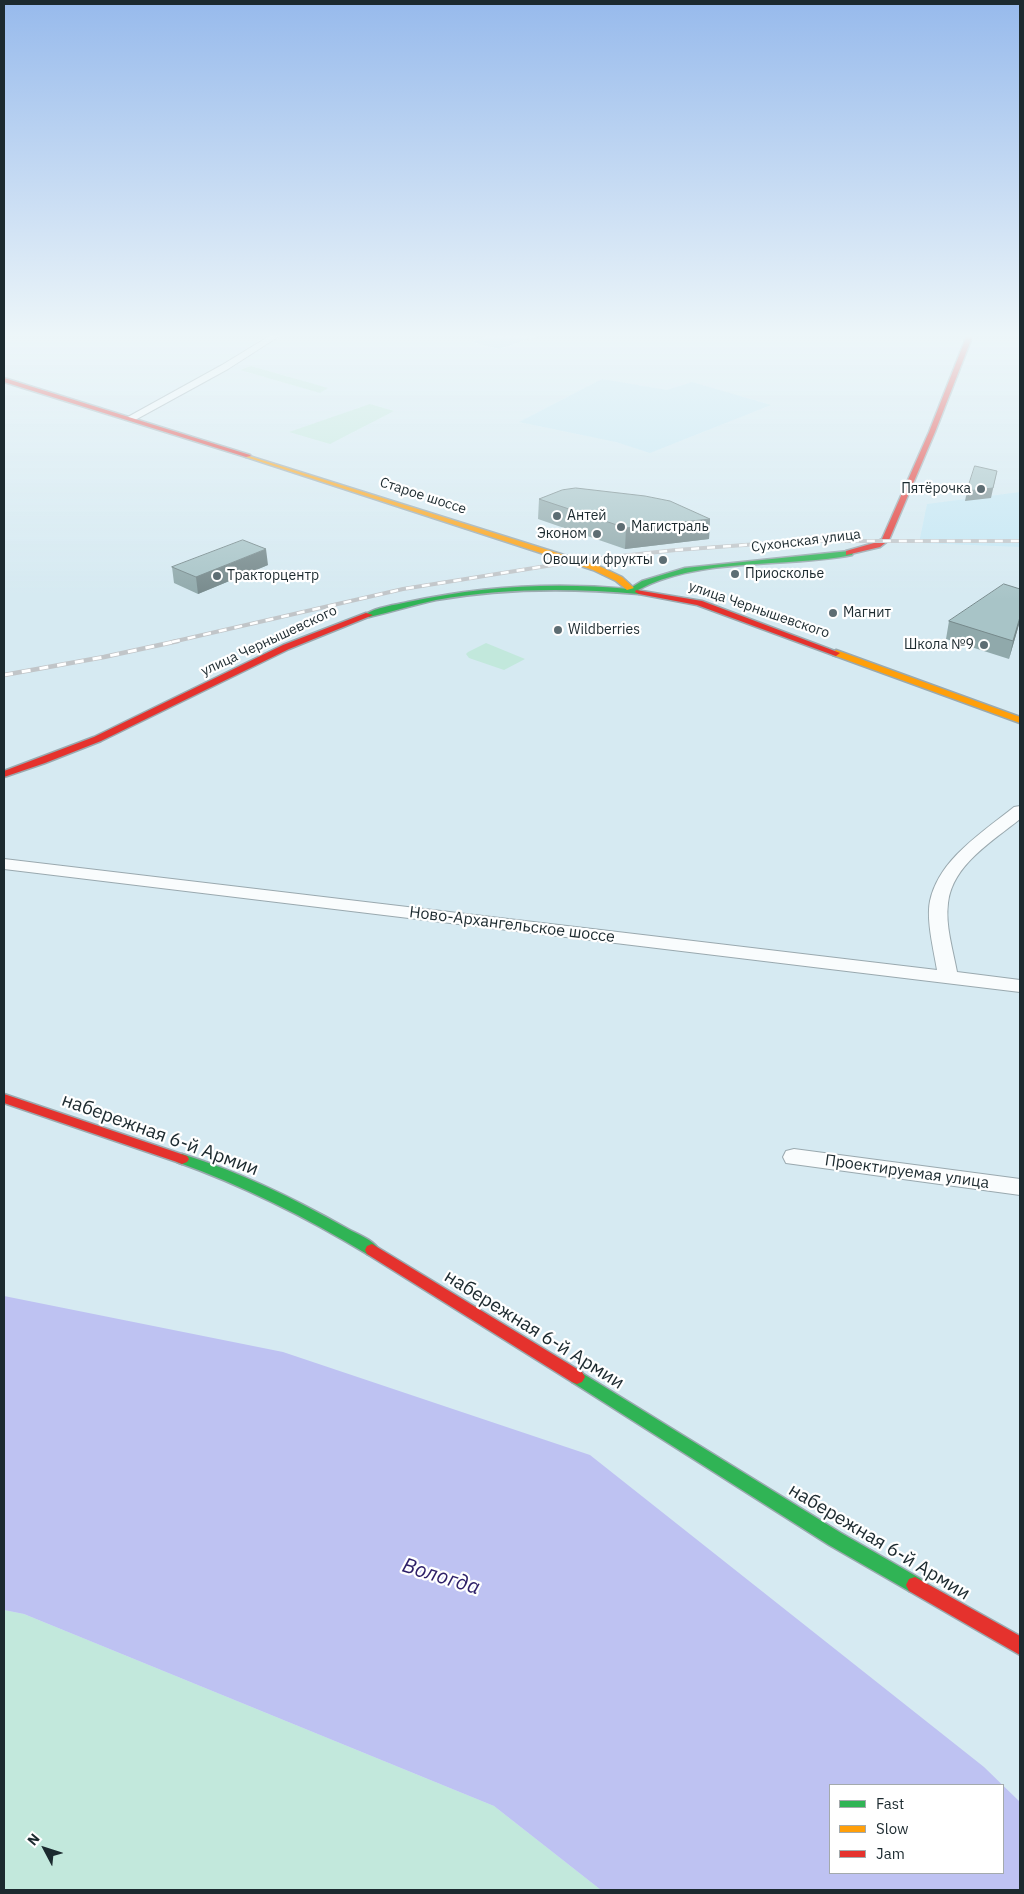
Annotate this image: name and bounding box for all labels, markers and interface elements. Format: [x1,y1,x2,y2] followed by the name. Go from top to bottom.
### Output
[378,474,468,518] street label: Старое шоссе
[901,481,971,497] place label: Пятёрочка
[975,483,987,495] marker: Пятёрочка
[567,508,607,524] place label: Антей
[551,510,563,522] marker: Антей
[631,519,709,535] place label: Магистраль
[615,521,627,533] marker: Магистраль
[537,526,587,542] place label: Эконом
[750,526,862,556] street label: Сухонская улица
[591,528,603,540] marker: Эконом
[543,552,653,568] place label: Овощи и фрукты
[657,554,669,566] marker: Овощи и фрукты
[745,566,824,582] place label: Приосколье
[227,568,319,584] place label: Тракторцентр
[729,568,741,580] marker: Приосколье
[211,570,223,582] marker: Тракторцентр
[686,578,832,642] street label: улица Чернышевского
[198,602,340,680] street label: улица Чернышевского
[843,605,891,621] place label: Магнит
[827,607,839,619] marker: Магнит
[568,622,640,638] place label: Wildberries
[552,624,564,636] marker: Wildberries
[904,637,974,653] place label: Школа №9
[978,639,990,651] marker: Школа №9
[408,903,616,947] street label: Ново-Архангельское шоссе
[59,1089,261,1181] street label: набережная 6-й Армии
[824,1151,990,1193] street label: Проектируемая улица
[440,1265,628,1395] street label: набережная 6-й Армии
[784,1479,974,1605] street label: набережная 6-й Армии
[399,1553,483,1601] water label: Вологда
[829,1784,1004,1874] legend
[876,1794,904,1813] text: Fast
[876,1819,909,1838] text: Slow
[20,1824,70,1874] north arrow
[23,1830,44,1849] text: N
[876,1844,905,1863] text: Jam

